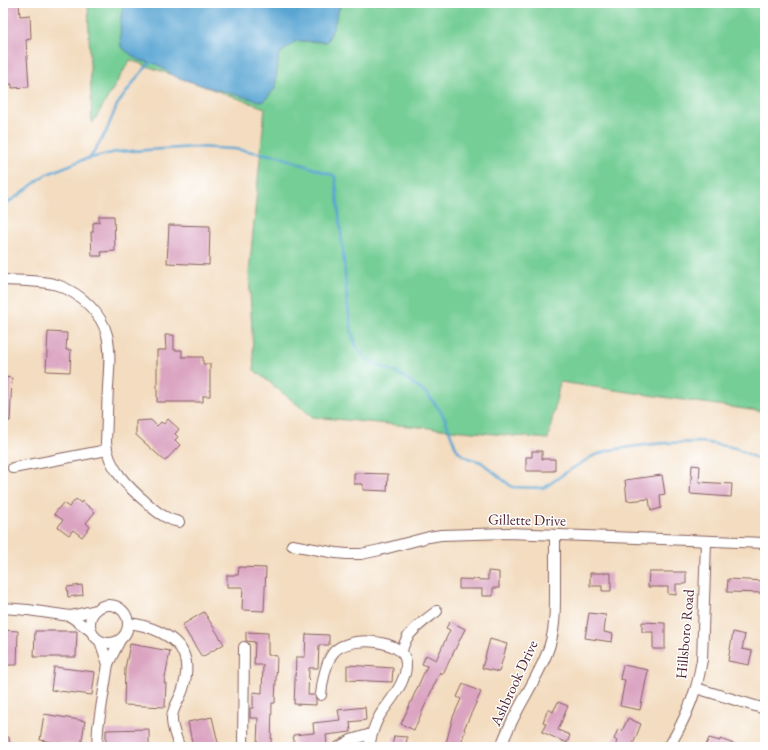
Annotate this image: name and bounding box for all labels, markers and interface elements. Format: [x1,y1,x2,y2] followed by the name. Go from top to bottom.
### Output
[488,509,566,530] street label: Gillette Drive
[671,588,698,680] street label: Hillsboro Road
[485,637,542,730] street label: Ashbrook Drive

